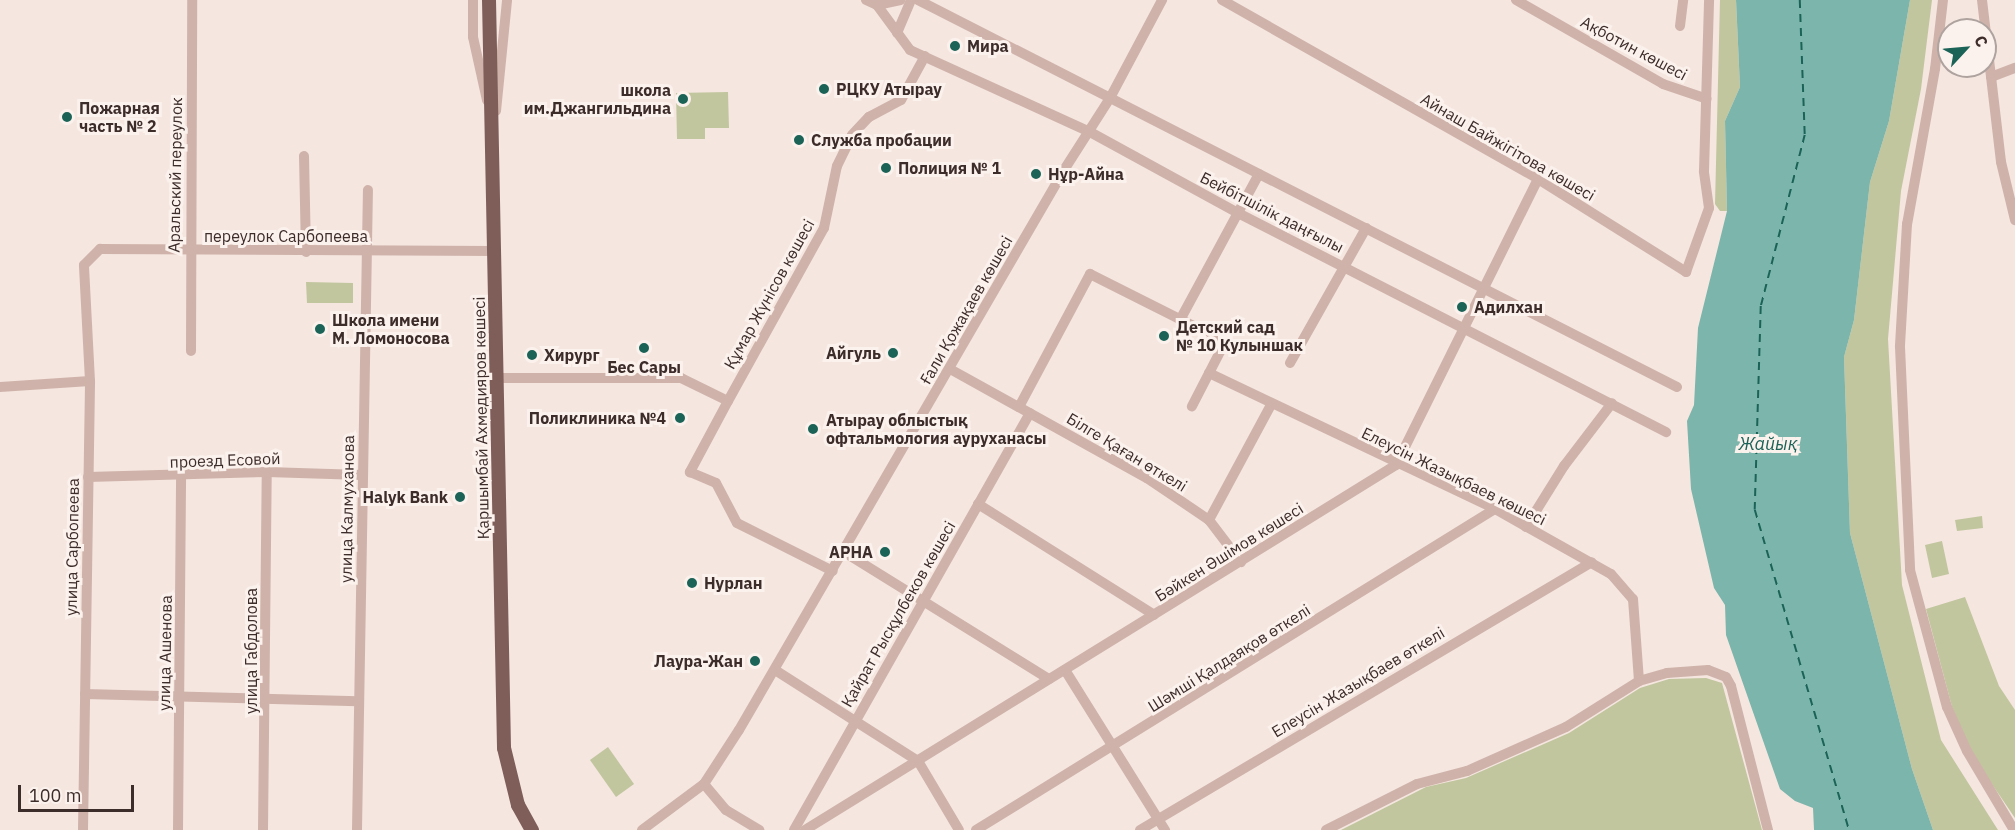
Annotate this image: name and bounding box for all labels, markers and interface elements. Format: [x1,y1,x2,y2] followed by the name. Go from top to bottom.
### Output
[1577,12,1691,84] street label: Ақботин көшесі
[1937,18,1997,78] north arrow
[1970,32,1993,50] text: С
[967,36,1009,56] place label: Мира
[948,39,962,53] marker: Мира
[836,79,942,99] place label: РЦКУ Атырау
[524,80,671,118] place label: школа им.Джангильдина
[817,82,831,96] marker: РЦКУ Атырау
[1417,89,1599,205] street label: Айнаш Байжігітова көшесі
[676,92,690,106] marker: школа им.Джангильдина
[164,97,186,253] street label: Аральский переулок
[79,98,160,136] place label: Пожарная часть № 2
[60,110,74,124] marker: Пожарная часть № 2
[811,130,952,150] place label: Служба пробации
[792,133,806,147] marker: Служба пробации
[898,158,1001,178] place label: Полиция № 1
[879,161,893,175] marker: Полиция № 1
[1048,164,1124,184] place label: Нұр-Айна
[1029,167,1043,181] marker: Нұр-Айна
[1197,167,1347,257] street label: Бейбітшілік даңғылы
[720,216,818,372] street label: Құмар Жүнісов көшесі
[204,226,368,246] street label: переулок Сарбопеева
[916,232,1016,388] street label: Ғали Қожақаев көшесі
[469,297,493,539] street label: Қаршымбай Ахмедияров көшесі
[1474,297,1543,317] place label: Адилхан
[1455,300,1469,314] marker: Адилхан
[332,310,450,348] place label: Школа имени М. Ломоносова
[1176,317,1303,355] place label: Детский сад № 10 Кулыншак
[313,322,327,336] marker: Школа имени М. Ломоносова
[1157,329,1171,343] marker: Детский сад № 10 Кулыншак
[637,341,651,355] marker: Бес Сары
[826,343,881,363] place label: Айгуль
[544,345,600,365] place label: Хирург
[886,346,900,360] marker: Айгуль
[525,348,539,362] marker: Хирург
[607,357,681,377] place label: Бес Сары
[529,408,666,428] place label: Поликлиника №4
[1063,408,1191,496] street label: Білге Қаған өткелі
[671,409,689,427] marker: Поликлиника №4
[826,410,1047,448] place label: Атырау облыстық офтальмология ауруханасы
[804,420,822,438] marker: Атырау облыстық офтальмология ауруханасы
[1359,423,1549,529] street label: Елеусін Жазықбаев көшесі
[1739,433,1797,455] water label: Жайық
[336,435,358,583] street label: улица Калмуханова
[169,448,281,472] street label: проезд Есовой
[61,478,83,616] street label: улица Сарбопеева
[362,487,448,507] place label: Halyk Bank
[453,490,467,504] marker: Halyk Bank
[1151,499,1307,605] street label: Бәйкен Әшімов көшесі
[837,518,959,710] street label: Қайрат Рысқұлбеков көшесі
[829,542,873,562] place label: АРНА
[878,545,892,559] marker: АРНА
[704,573,762,593] place label: Нурлан
[685,576,699,590] marker: Нурлан
[241,588,261,714] street label: улица Габдолова
[154,595,176,711] street label: улица Ашенова
[1144,600,1314,716] street label: Шәмші Қалдаяқов өткелі
[1268,623,1448,741] street label: Елеусін Жазықбаев өткелі
[654,651,743,671] place label: Лаура-Жан
[748,654,762,668] marker: Лаура-Жан
[21,773,136,811] scale bar
[29,784,81,807] text: 100 m

